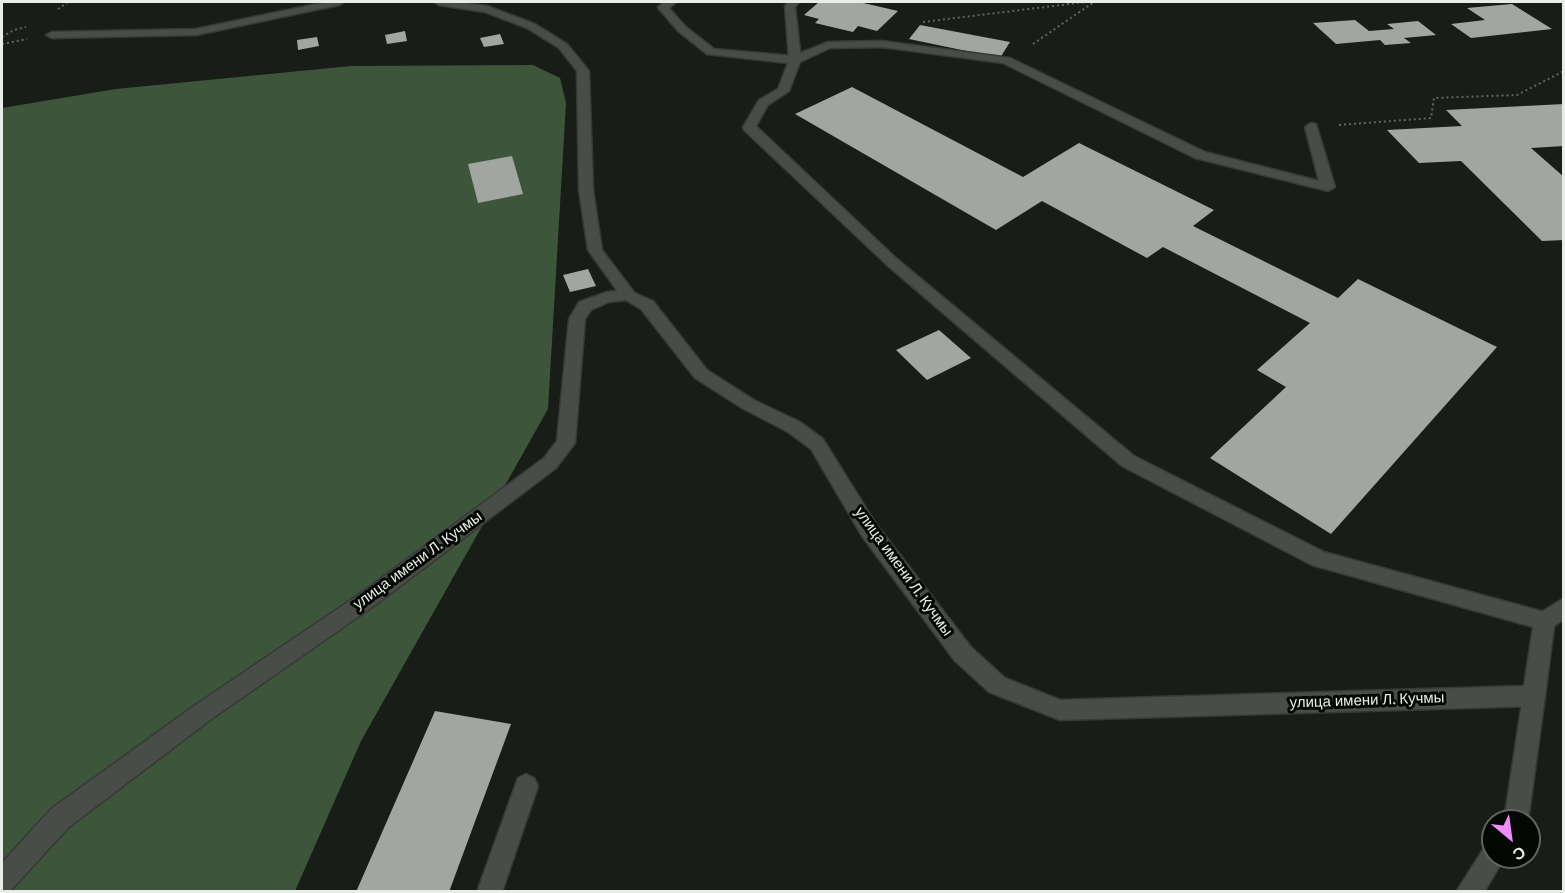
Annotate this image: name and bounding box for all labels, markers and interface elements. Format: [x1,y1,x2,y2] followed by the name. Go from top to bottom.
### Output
[850,504,956,640] street label: улица имени Л. Кучмы
[350,508,486,614] street label: улица имени Л. Кучмы
[1289,689,1445,713] street label: улица имени Л. Кучмы
[1481,809,1541,869] north arrow
[1509,841,1529,865] text: С

